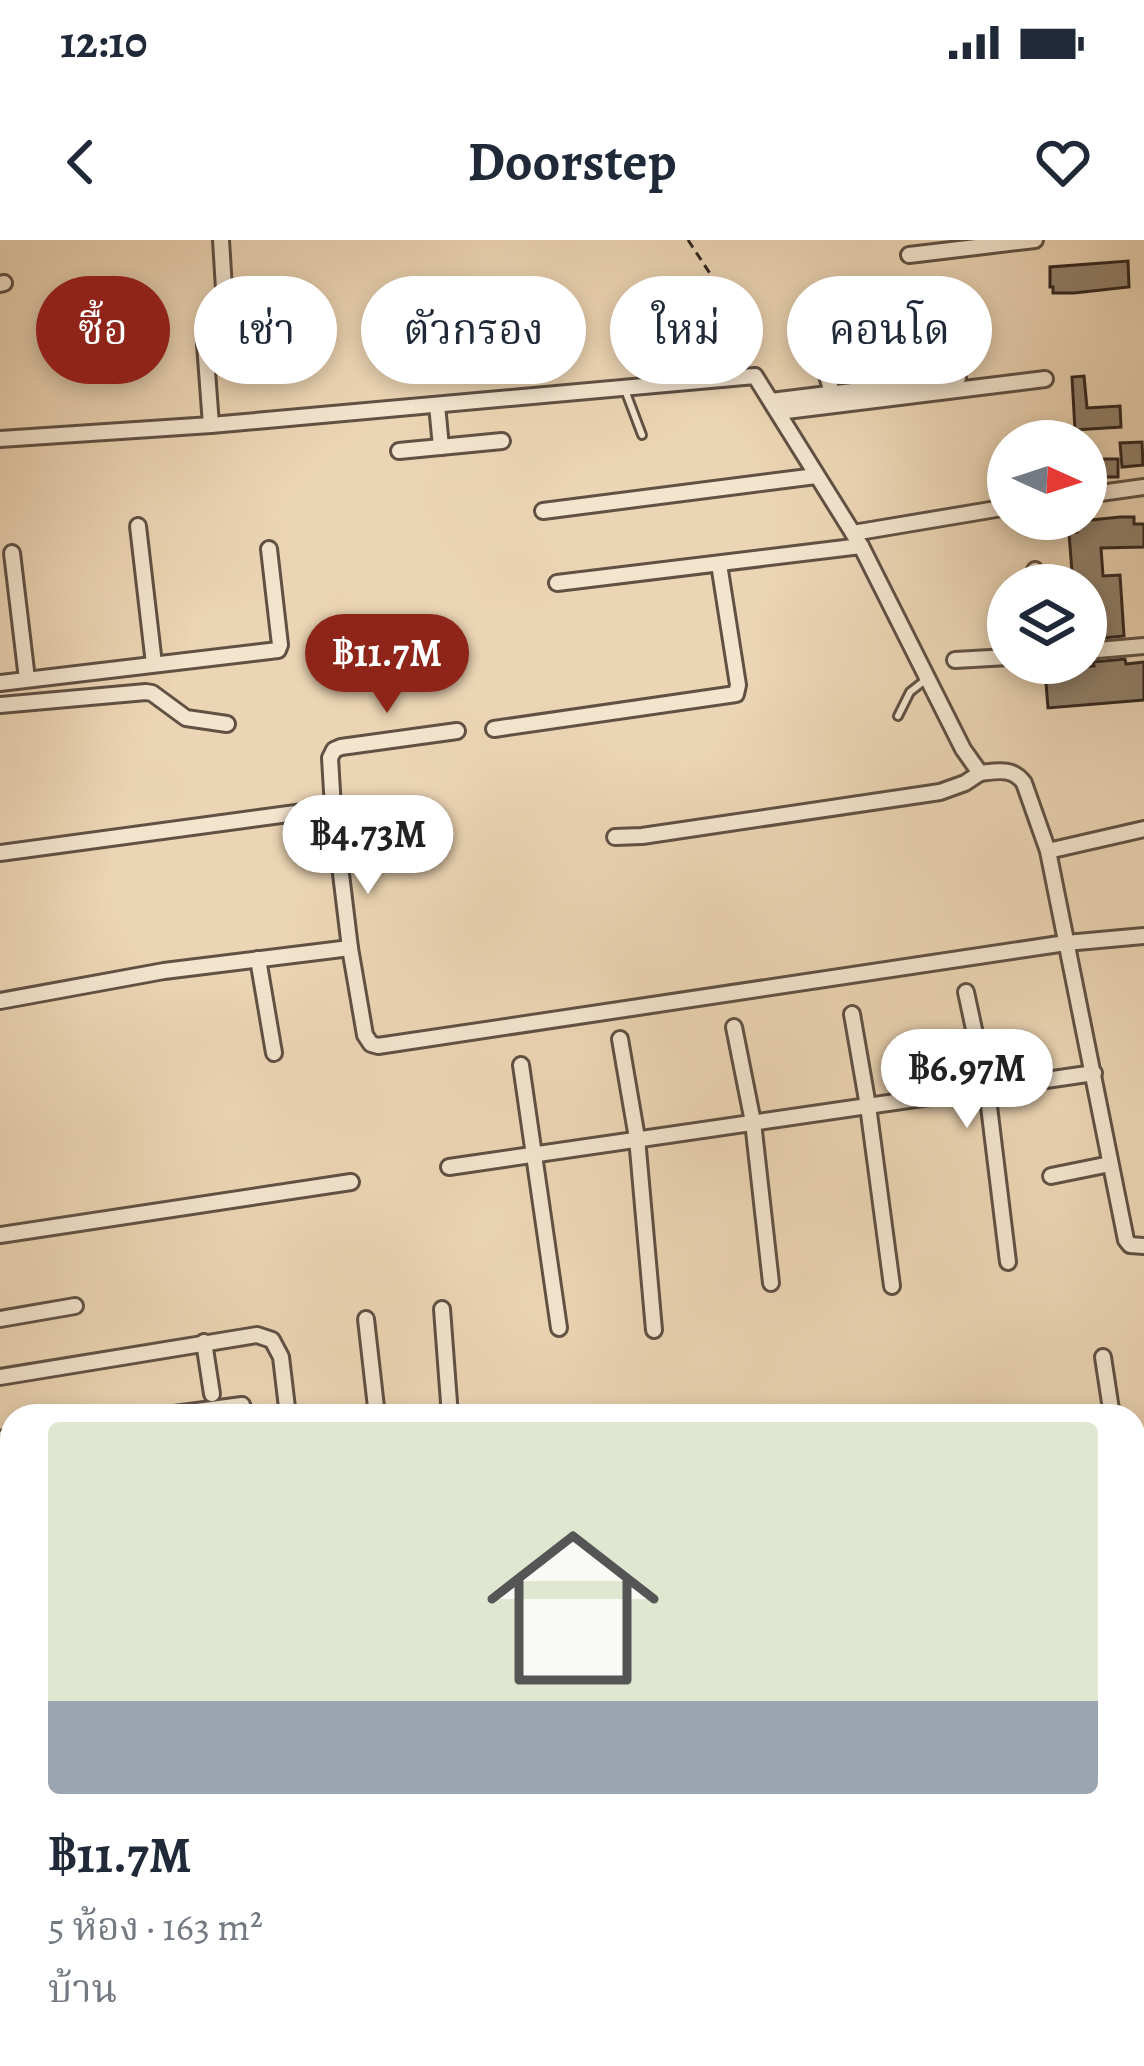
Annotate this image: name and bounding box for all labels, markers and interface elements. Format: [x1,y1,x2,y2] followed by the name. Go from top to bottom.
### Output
[60,11,147,73] text: 12:10
[467,125,677,199] text: Doorstep
[48,129,114,195] icon: back
[1030,129,1096,195] icon: heart
[36,276,170,384] chip: ซื้อ
[194,276,337,384] chip: เช่า
[361,276,586,384] chip: ตัวกรอง
[610,276,763,384] chip: ใหม่
[787,276,992,384] chip: คอนโด
[987,420,1107,540] north arrow
[987,420,1107,684] map controls
[987,564,1107,684] button: layers
[289,614,485,716] pin: ฿11.7M
[332,626,442,679] text: ฿11.7M
[270,795,466,897] pin: ฿4.73M
[309,807,427,860] text: ฿4.73M
[869,1029,1065,1131] pin: ฿6.97M
[908,1041,1026,1094] text: ฿6.97M
[465,1500,681,1716] icon: home
[48,1820,192,1890] text: ฿11.7M
[48,1900,263,1953] text: 5 ห้อง · 163 m²
[48,1962,117,2015] text: บ้าน

